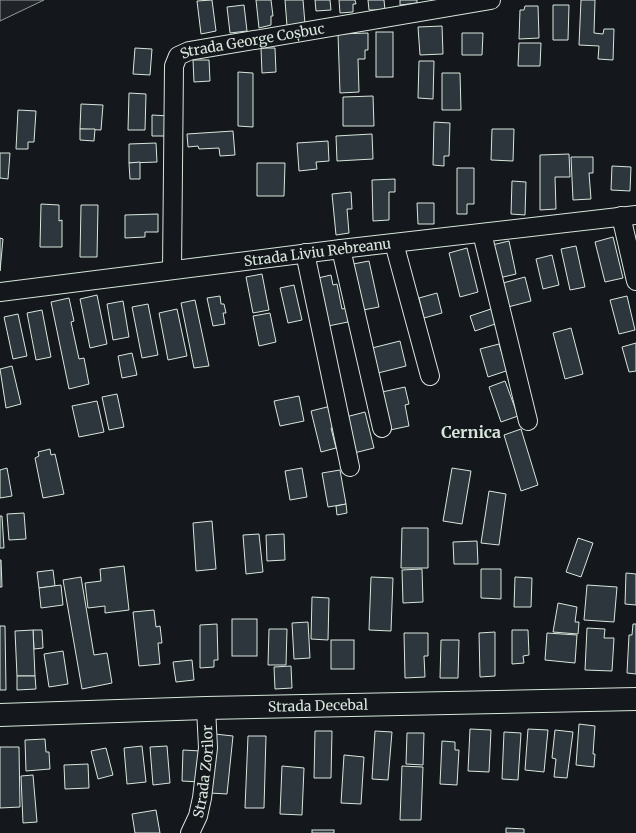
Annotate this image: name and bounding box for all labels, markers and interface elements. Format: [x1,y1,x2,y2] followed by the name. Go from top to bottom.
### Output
[177,19,326,63] street label: Strada George Coșbuc
[243,234,392,270] street label: Strada Liviu Rebreanu
[441,422,501,442] district label: Cernica
[268,696,369,716] street label: Strada Decebal
[189,724,217,820] street label: Strada Zorilor

